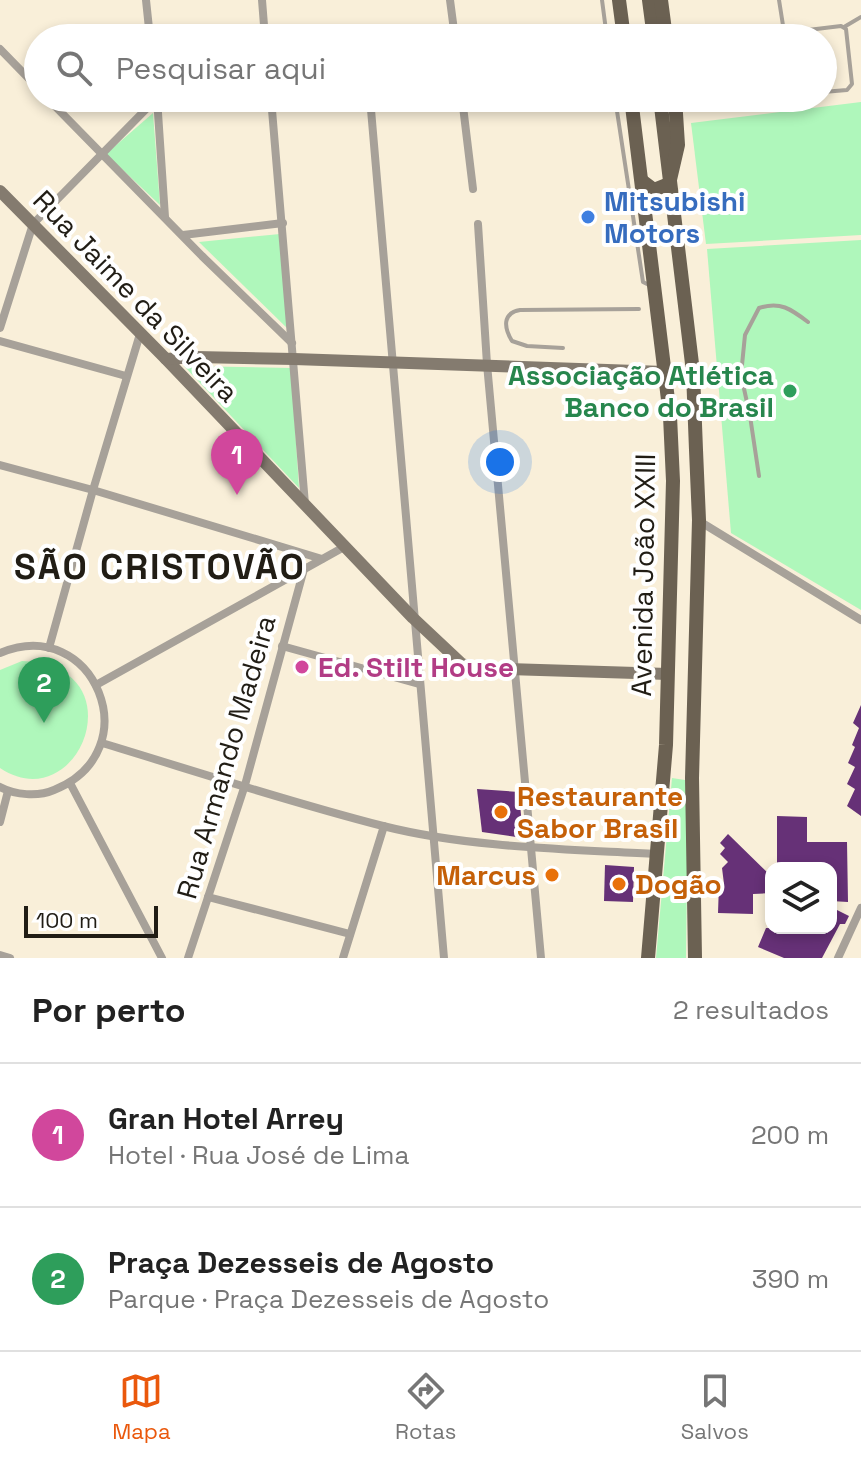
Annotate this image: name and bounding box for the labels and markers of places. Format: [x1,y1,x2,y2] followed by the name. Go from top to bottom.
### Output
[604,183,746,251] place label: Mitsubishi Motors
[579,208,597,226] marker: Mitsubishi Motors
[508,357,774,425] place label: Associação Atlética Banco do Brasil
[781,382,799,400] marker: Associação Atlética Banco do Brasil
[211,429,263,495] pin: 1
[318,649,514,685] place label: Ed. Stilt House
[18,657,70,723] pin: 2
[293,658,311,676] marker: Ed. Stilt House
[517,778,683,846] place label: Restaurante Sabor Brasil
[492,803,510,821] marker: Restaurante Sabor Brasil
[436,857,536,893] place label: Marcus
[543,866,561,884] marker: Marcus
[635,866,722,902] place label: Dogão
[610,875,628,893] marker: Dogão

